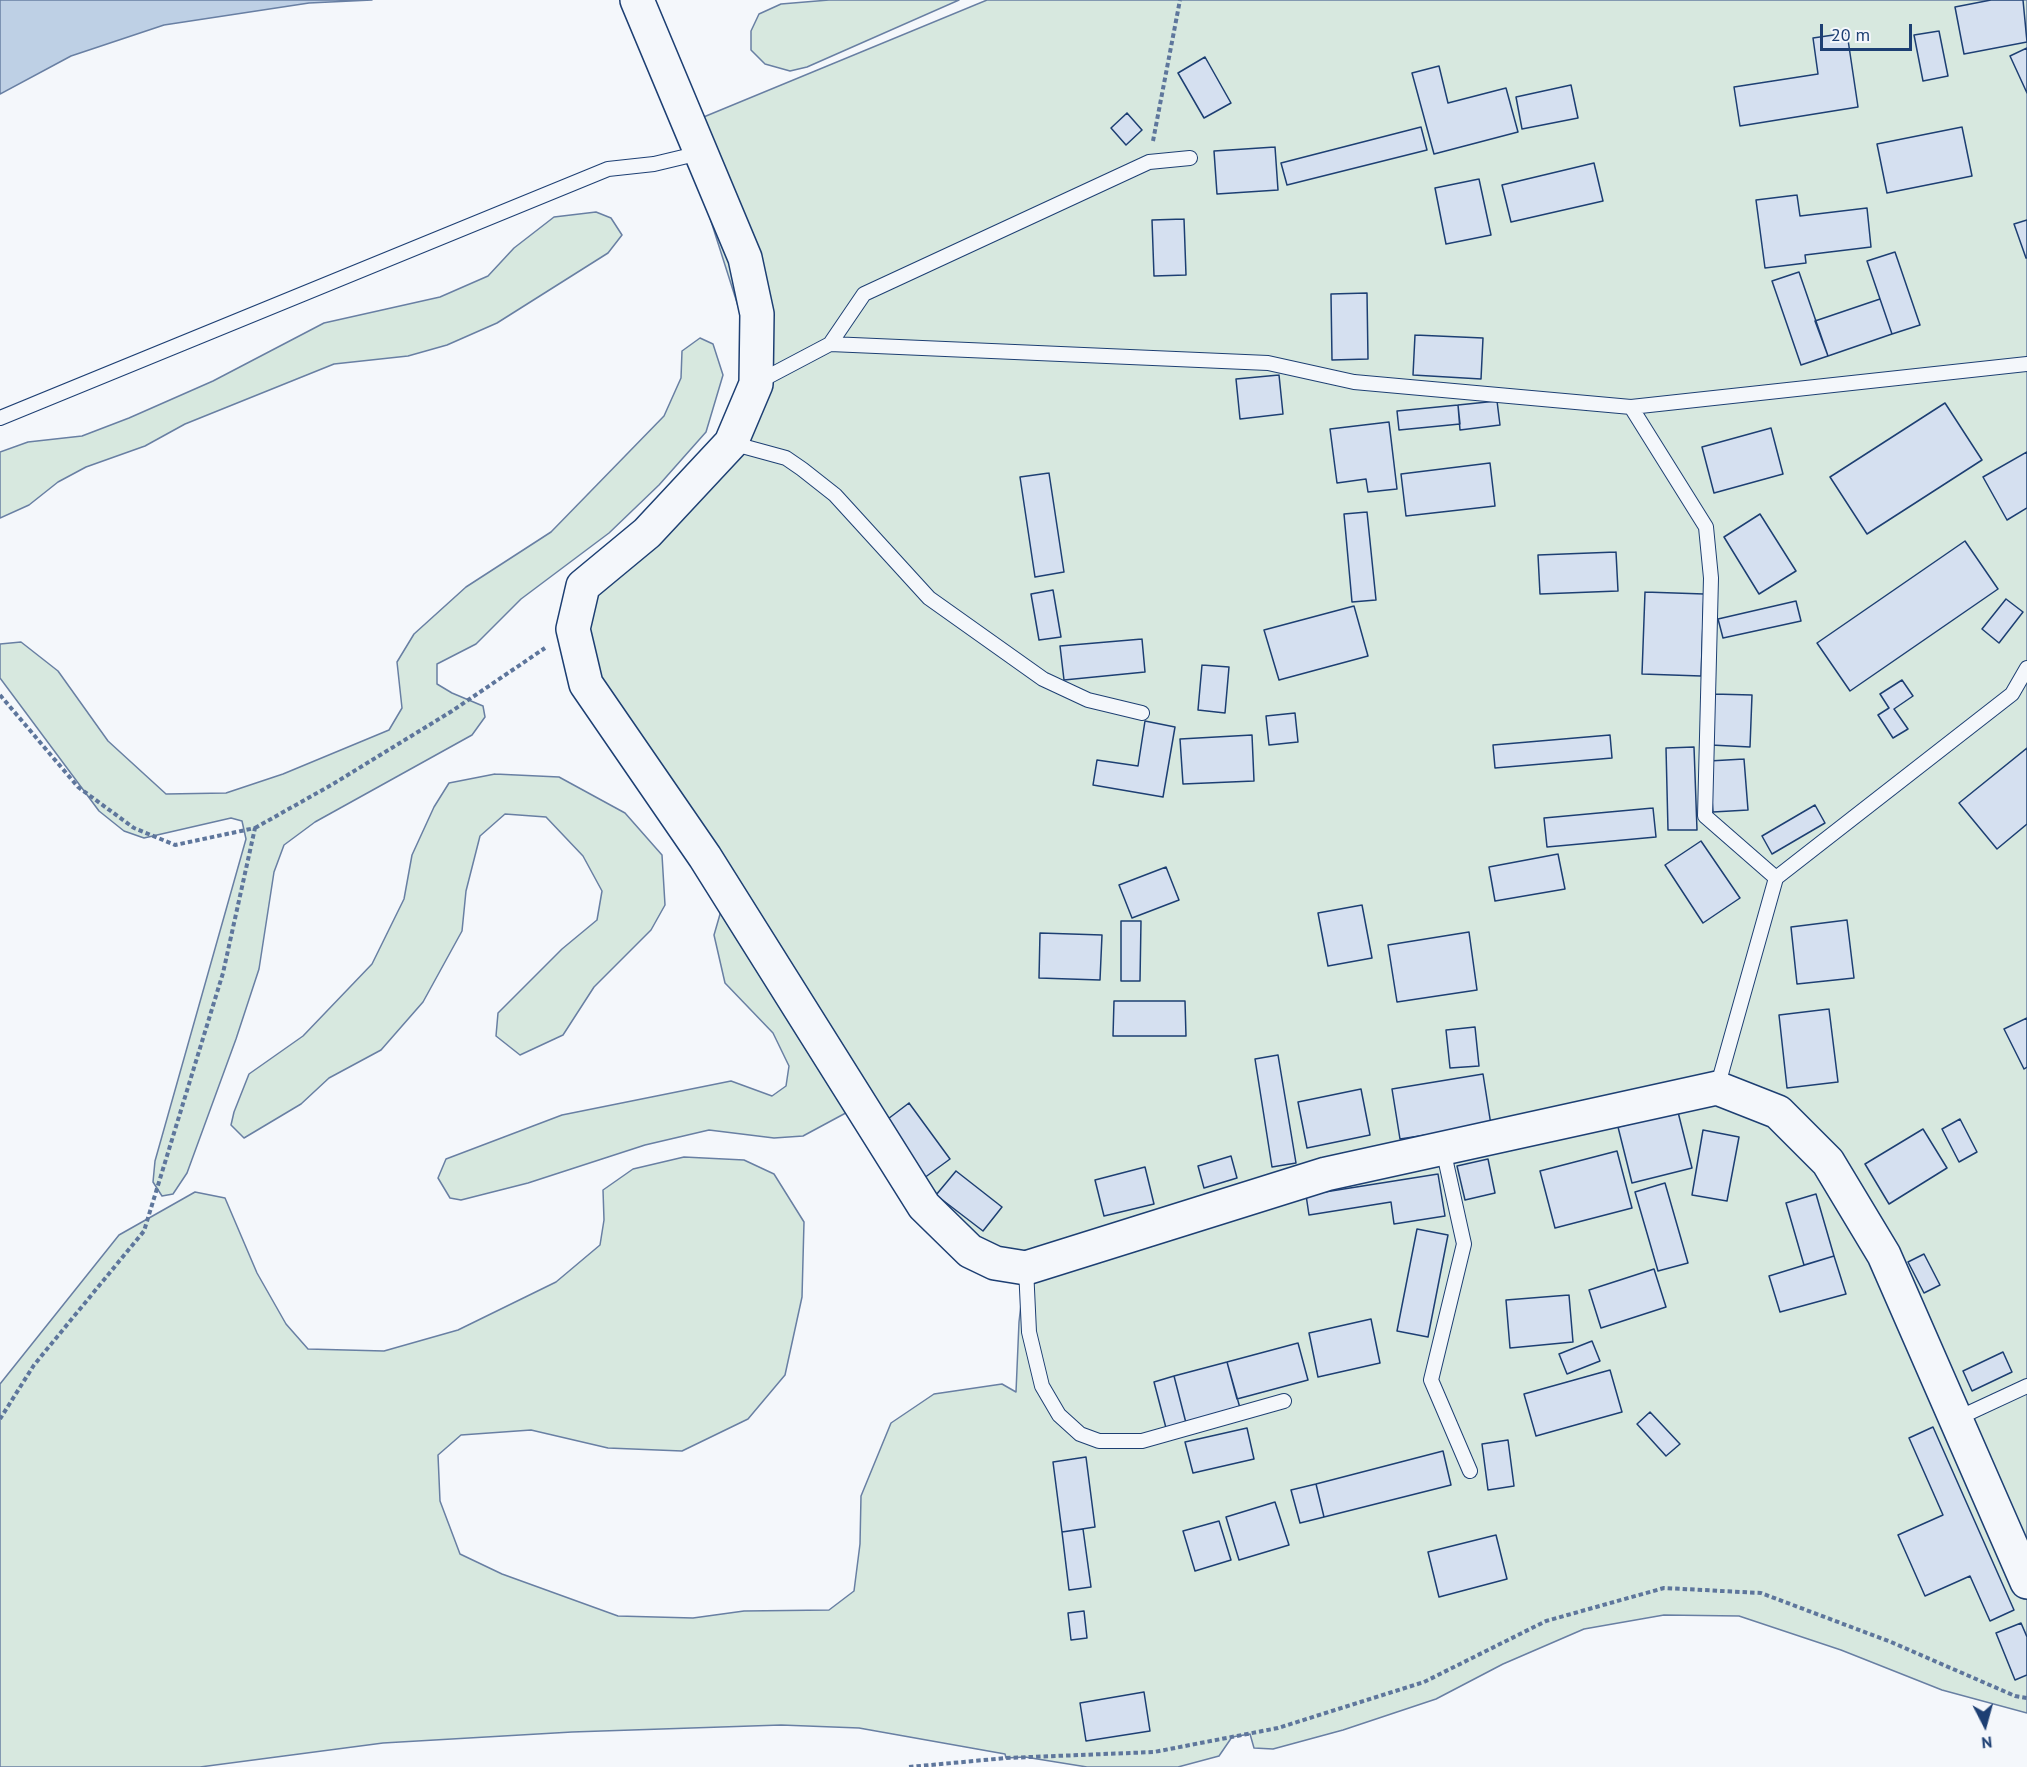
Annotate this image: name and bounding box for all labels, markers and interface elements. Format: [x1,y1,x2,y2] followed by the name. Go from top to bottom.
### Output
[1823,12,1914,50] scale bar
[1831,23,1870,46] text: 20 m
[1955,1695,2015,1755] north arrow
[1981,1732,1993,1753] text: N

